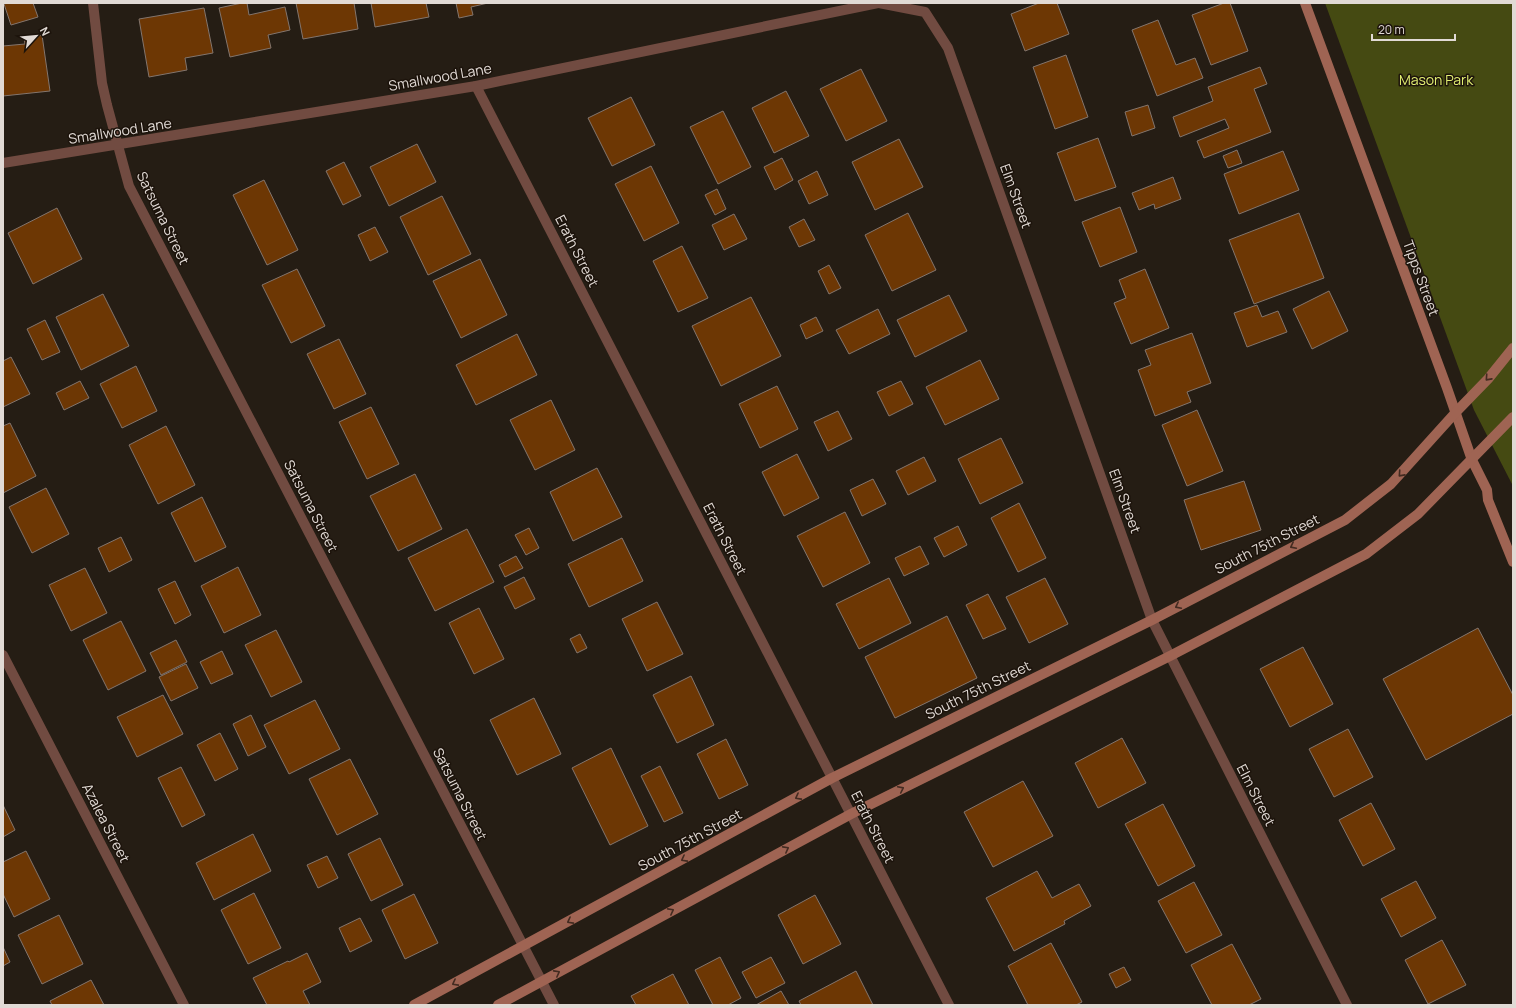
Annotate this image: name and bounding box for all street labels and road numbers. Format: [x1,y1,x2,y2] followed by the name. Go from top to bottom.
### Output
[387,58,493,95] street label: Smallwood Lane
[67,113,173,148] street label: Smallwood Lane
[996,161,1037,231] street label: Elm Street
[133,168,194,268] street label: Satsuma Street
[551,212,604,290] street label: Erath Street
[1399,237,1444,319] street label: Tipps Street
[280,456,343,556] street label: Satsuma Street
[1105,466,1146,536] street label: Elm Street
[699,500,752,578] street label: Erath Street
[1211,509,1323,578] street label: South 75th Street
[922,656,1034,723] street label: South 75th Street
[429,744,492,844] street label: Satsuma Street
[1233,761,1280,829] street label: Elm Street
[78,780,135,866] street label: Azalea Street
[847,788,900,866] street label: Erath Street
[635,804,745,875] street label: South 75th Street

